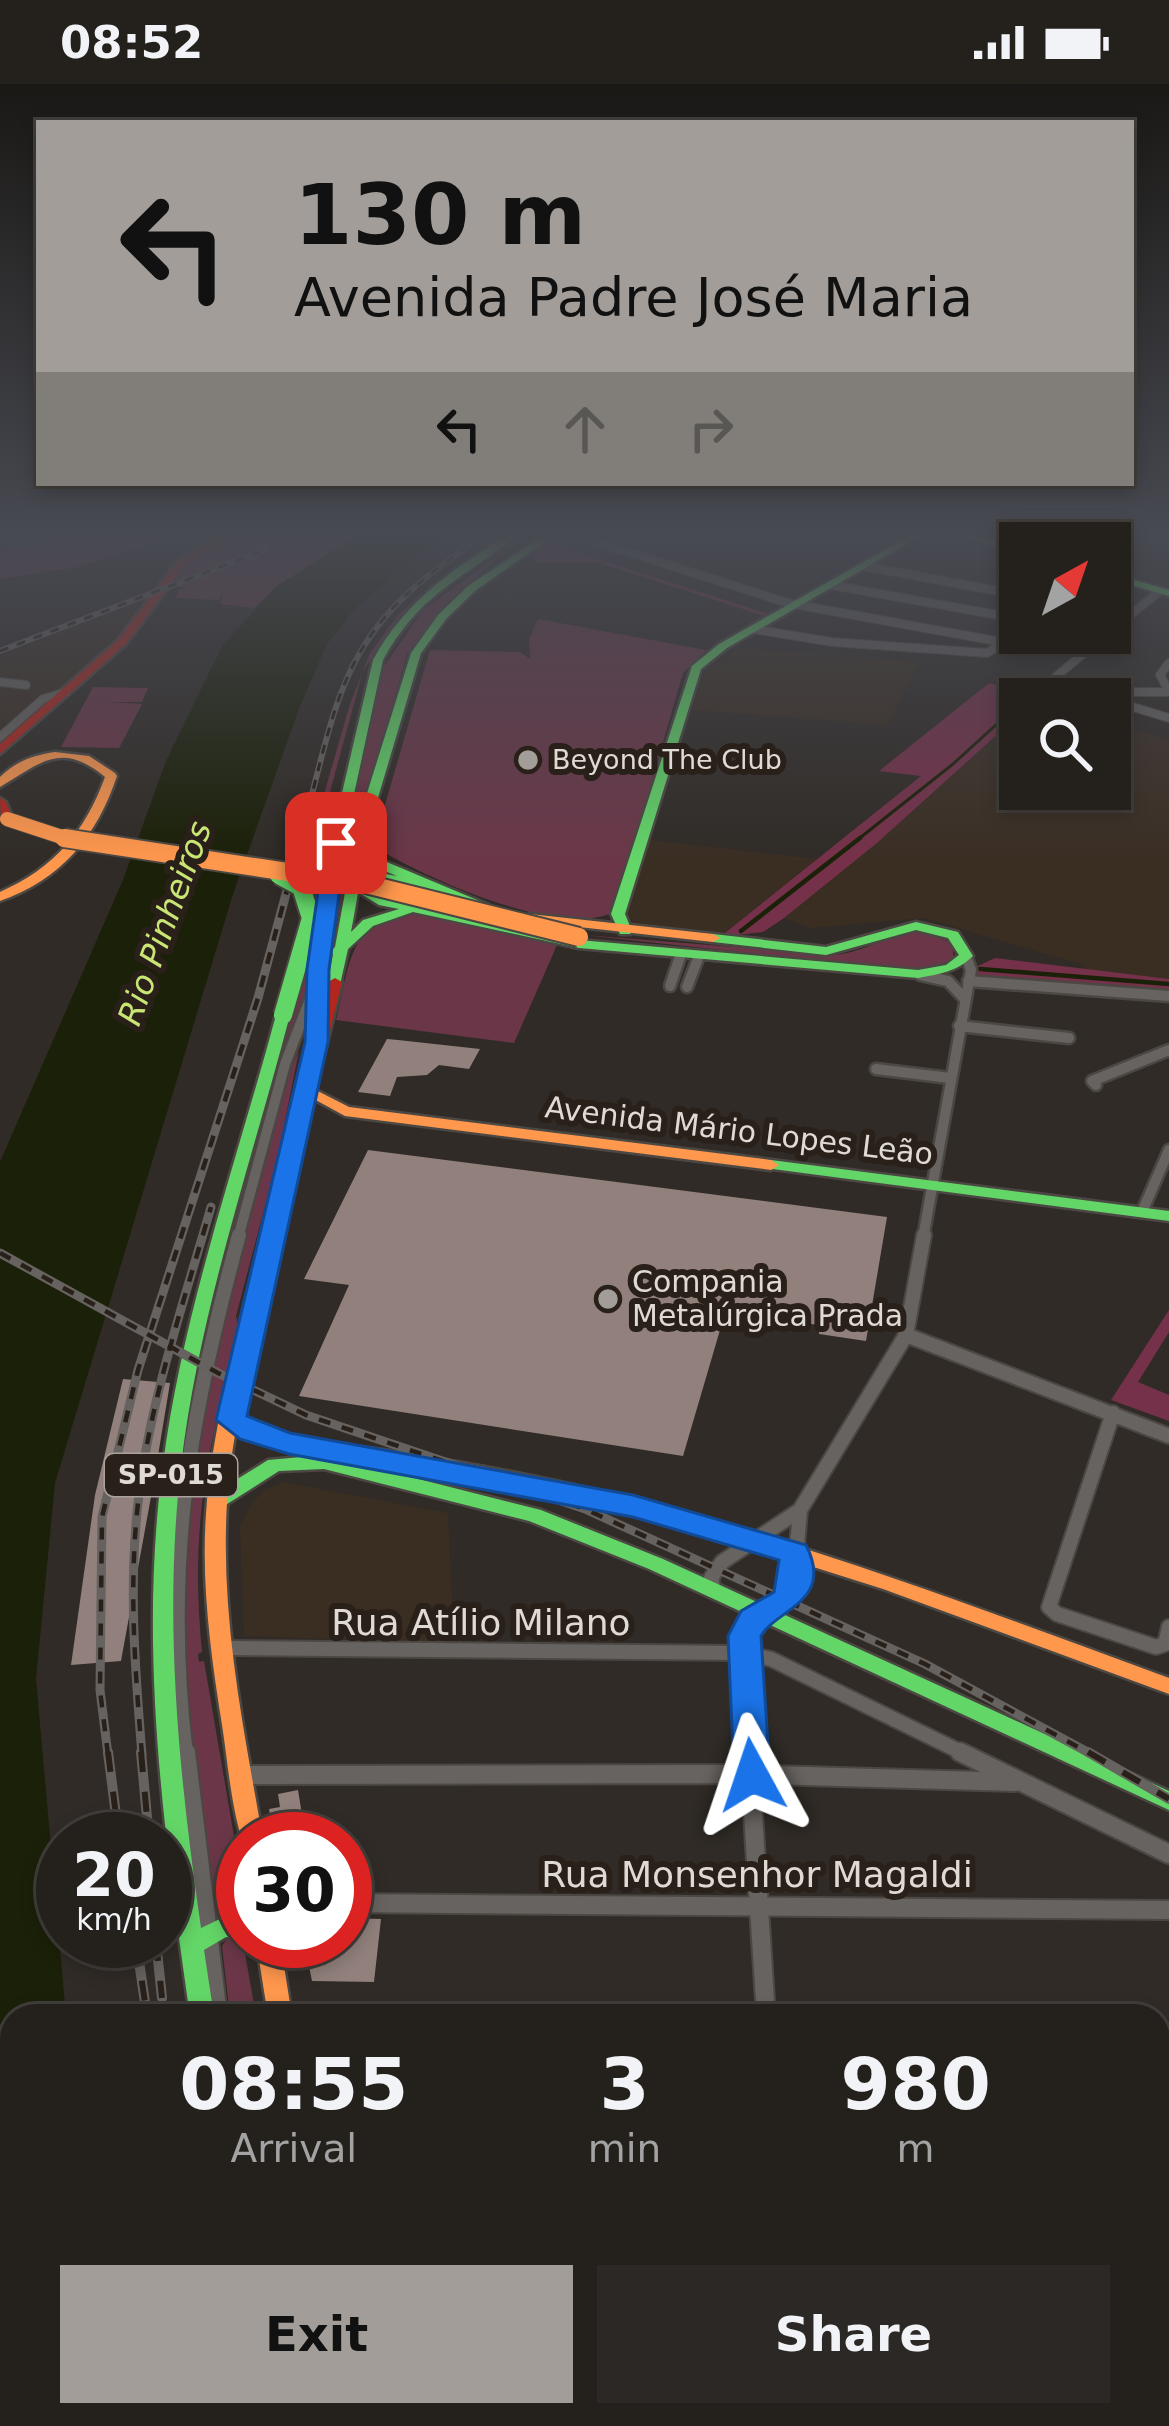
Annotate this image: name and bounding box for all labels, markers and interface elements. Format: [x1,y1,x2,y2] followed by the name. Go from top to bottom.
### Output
[60,16,203,69] text: 08:52
[294,166,586,264] text: 130 m
[96,168,252,324] icon: left
[294,266,973,329] text: Avenida Padre José Maria
[426,396,492,462] icon: left
[552,396,618,462] icon: ahead
[678,396,744,462] icon: right
[999,522,1131,654] north arrow
[999,522,1131,810] map controls
[999,678,1131,810] button: search
[552,744,782,775] place label: Beyond The Club
[515,747,541,773] marker: Beyond The Club
[285,792,387,894] pin
[303,810,369,876] icon: arrive
[110,816,219,1030] water label: Rio Pinheiros
[543,1089,935,1172] street label: Avenida Mário Lopes Leão
[632,1264,903,1333] place label: Compania Metalúrgica Prada
[595,1286,621,1312] marker: Compania Metalúrgica Prada
[105,1454,237,1496] road number: SP-015
[331,1602,631,1643] street label: Rua Atílio Milano
[689,1712,815,1838] position arrow
[216,1812,372,1968] speed limit sign: 30
[72,1840,156,1910] text: 20
[541,1854,973,1895] street label: Rua Monsenhor Magaldi
[76,1902,152,1937] text: km/h
[179,2042,408,2126] text: 08:55
[599,2042,649,2126] text: 3
[840,2042,991,2126] text: 980
[230,2126,357,2171] text: Arrival
[588,2126,661,2171] text: min
[897,2126,935,2171] text: m
[60,2265,573,2403] button: Exit
[597,2265,1110,2403] button: Share

